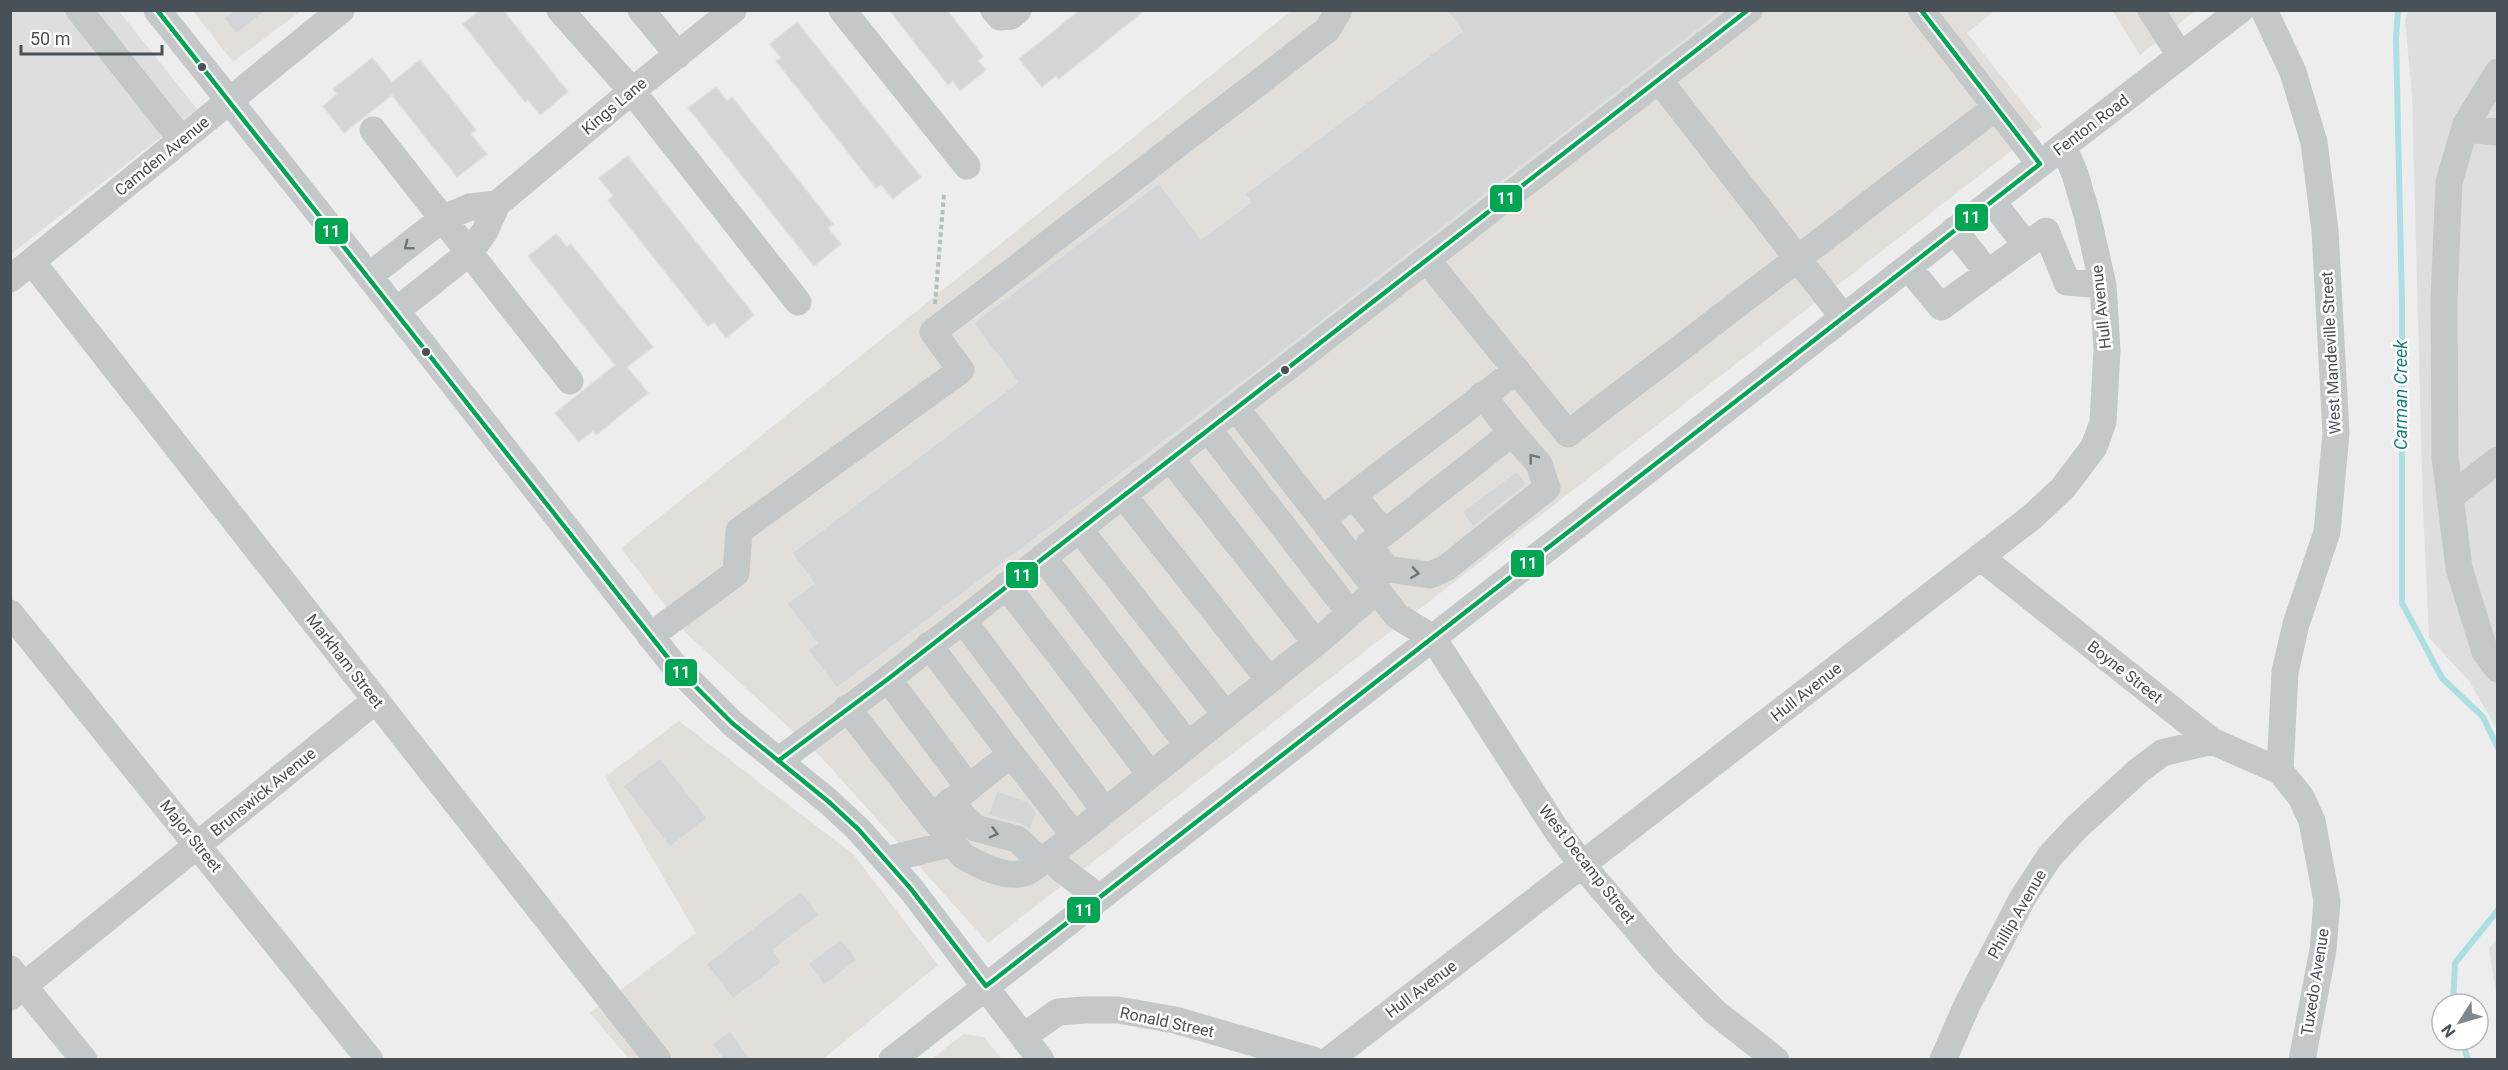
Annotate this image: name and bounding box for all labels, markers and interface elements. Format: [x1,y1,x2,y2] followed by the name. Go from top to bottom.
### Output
[21,18,162,56] scale bar
[30,28,70,49] text: 50 m
[196,61,208,73] unlabelled marker
[578,73,650,139] street label: Kings Lane
[2049,90,2133,160] street label: Fenton Road
[111,112,213,200] street label: Camden Avenue
[1489,184,1523,213] line badge: 11
[1497,189,1515,208] text: 11
[1954,203,1989,232] line badge: 11
[1962,208,1980,227] text: 11
[314,217,349,245] line badge: 11
[322,222,340,241] text: 11
[404,238,415,249] one-way arrow
[2087,264,2115,350] street label: Hull Avenue
[2317,271,2345,435] street label: West Mandeville Street
[2390,339,2411,450] water label: Carman Creek
[420,346,432,358] unlabelled marker
[1279,364,1291,376] unlabelled marker
[1530,454,1541,465] one-way arrow
[1510,549,1545,578] line badge: 11
[1519,554,1537,573] text: 11
[1005,561,1039,589] line badge: 11
[1013,566,1031,585] text: 11
[1411,567,1420,579] one-way arrow
[302,610,388,712] street label: Markham Street
[2084,637,2166,707] street label: Boyne Street
[664,658,698,687] line badge: 11
[1767,659,1845,725] street label: Hull Avenue
[672,663,690,682] text: 11
[207,744,319,840] street label: Brunswick Avenue
[156,796,226,876] street label: Major Street
[1535,801,1639,927] street label: West Decamp Street
[989,826,999,838] one-way arrow
[1984,866,2050,962] street label: Phillip Avenue
[1066,896,1101,924] line badge: 11
[1075,901,1093,920] text: 11
[2297,927,2333,1037] street label: Tuxedo Avenue
[1382,956,1460,1022] street label: Hull Avenue
[2430,992,2490,1052] north arrow
[1118,1003,1216,1041] street label: Ronald Street
[2437,1020,2459,1041] text: N

